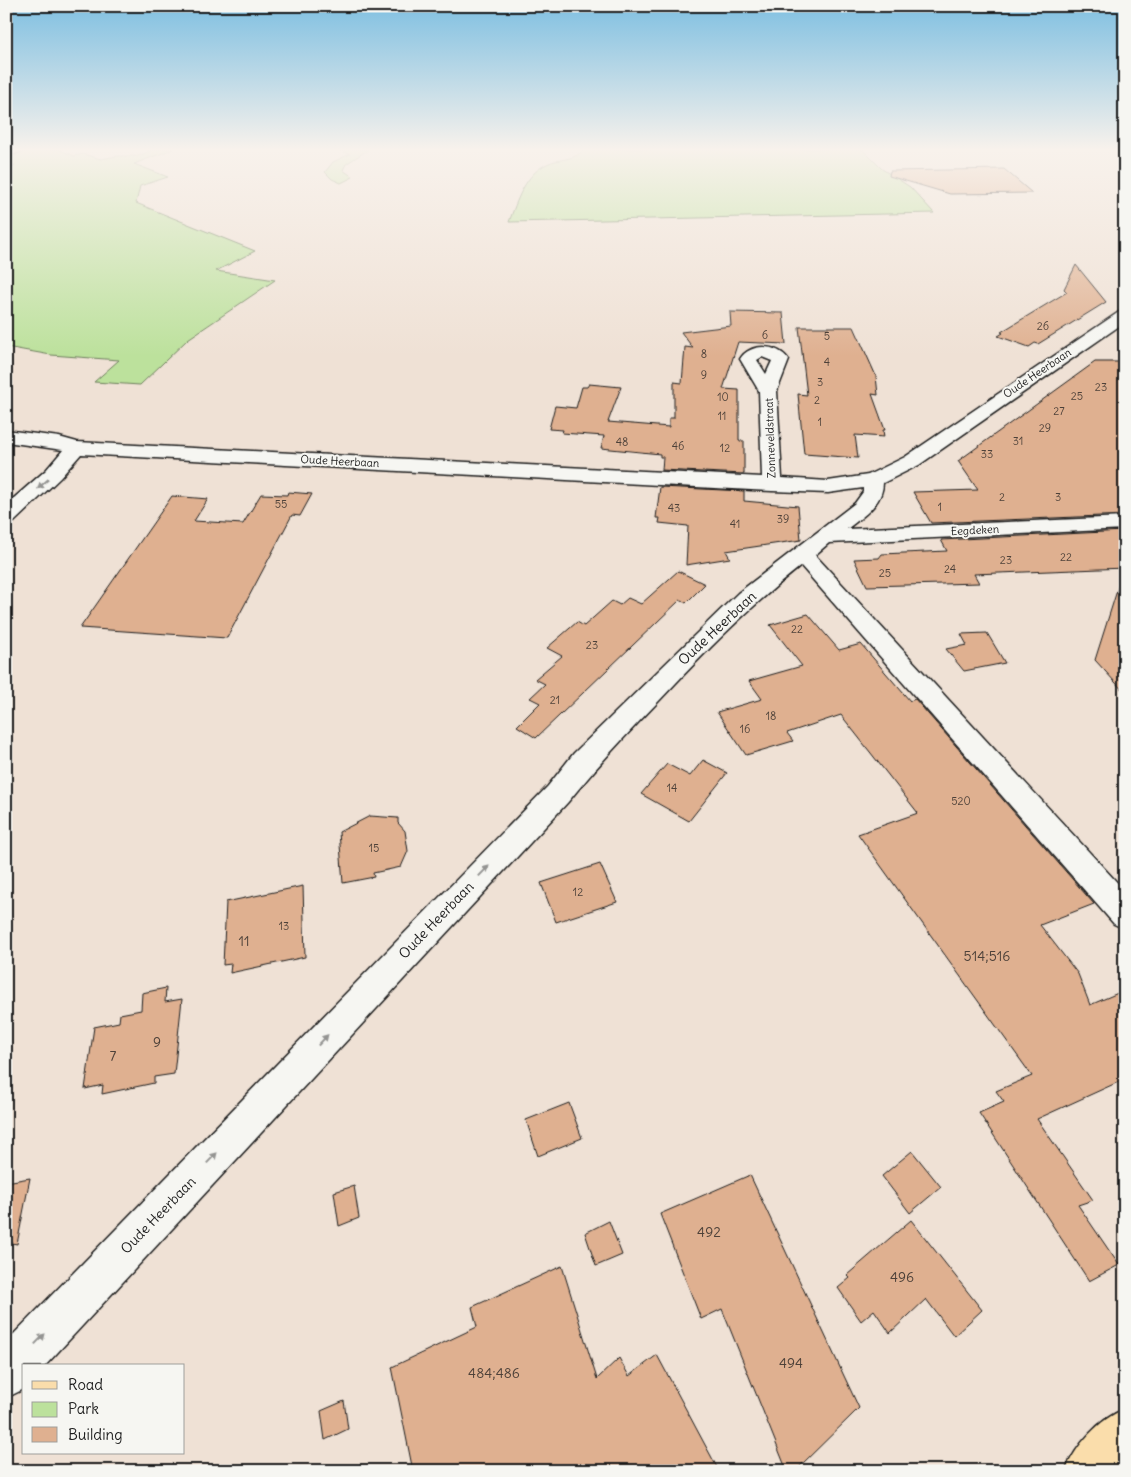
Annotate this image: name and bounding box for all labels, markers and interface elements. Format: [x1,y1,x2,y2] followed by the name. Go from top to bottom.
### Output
[1037,319,1049,333] house number: 26
[762,328,768,342] house number: 6
[824,329,830,343] house number: 5
[1000,345,1074,401] street label: Oude Heerbaan
[701,347,707,361] house number: 8
[824,355,830,369] house number: 4
[701,368,707,382] house number: 9
[817,375,823,389] house number: 3
[1095,380,1107,394] house number: 23
[1071,389,1083,403] house number: 25
[717,390,729,404] house number: 10
[814,393,820,407] house number: 2
[762,397,778,478] street label: Zonneveldstraat
[1053,404,1065,418] house number: 27
[718,409,726,423] house number: 11
[818,415,822,429] house number: 1
[1039,421,1051,435] house number: 29
[1013,434,1023,448] house number: 31
[616,435,628,449] house number: 48
[672,439,684,453] house number: 46
[720,441,730,455] house number: 12
[981,447,993,461] house number: 33
[300,452,380,470] street label: Oude Heerbaan
[37,478,49,490] one-way arrow
[999,490,1005,504] house number: 2
[1055,490,1061,504] house number: 3
[275,497,287,511] house number: 55
[938,500,942,514] house number: 1
[668,501,680,515] house number: 43
[777,512,789,526] house number: 39
[730,517,740,531] house number: 41
[950,522,1000,538] street label: Eegdeken
[1060,550,1072,564] house number: 22
[1000,553,1012,567] house number: 23
[944,562,956,576] house number: 24
[879,566,891,580] house number: 25
[674,587,760,669] street label: Oude Heerbaan
[791,622,803,636] house number: 22
[586,638,598,652] house number: 23
[550,693,560,707] house number: 21
[766,709,776,723] house number: 18
[740,722,750,736] house number: 16
[667,781,677,795] house number: 14
[951,794,971,808] house number: 520
[369,841,379,855] house number: 15
[477,866,489,878] one-way arrow
[395,878,477,962] street label: Oude Heerbaan
[573,885,583,899] house number: 12
[279,919,289,933] house number: 13
[238,932,250,950] house number: 11
[964,947,1010,965] house number: 514;516
[153,1033,161,1051] house number: 9
[317,1034,329,1046] one-way arrow
[110,1047,117,1065] house number: 7
[206,1153,218,1165] one-way arrow
[117,1173,199,1257] street label: Oude Heerbaan
[697,1223,721,1241] house number: 492
[890,1268,914,1286] house number: 496
[34,1334,46,1346] one-way arrow
[779,1354,803,1372] house number: 494
[22,1364,185,1454] legend
[468,1364,520,1382] house number: 484;486
[68,1375,103,1394] text: Road
[68,1399,99,1418] text: Park
[68,1425,123,1444] text: Building

